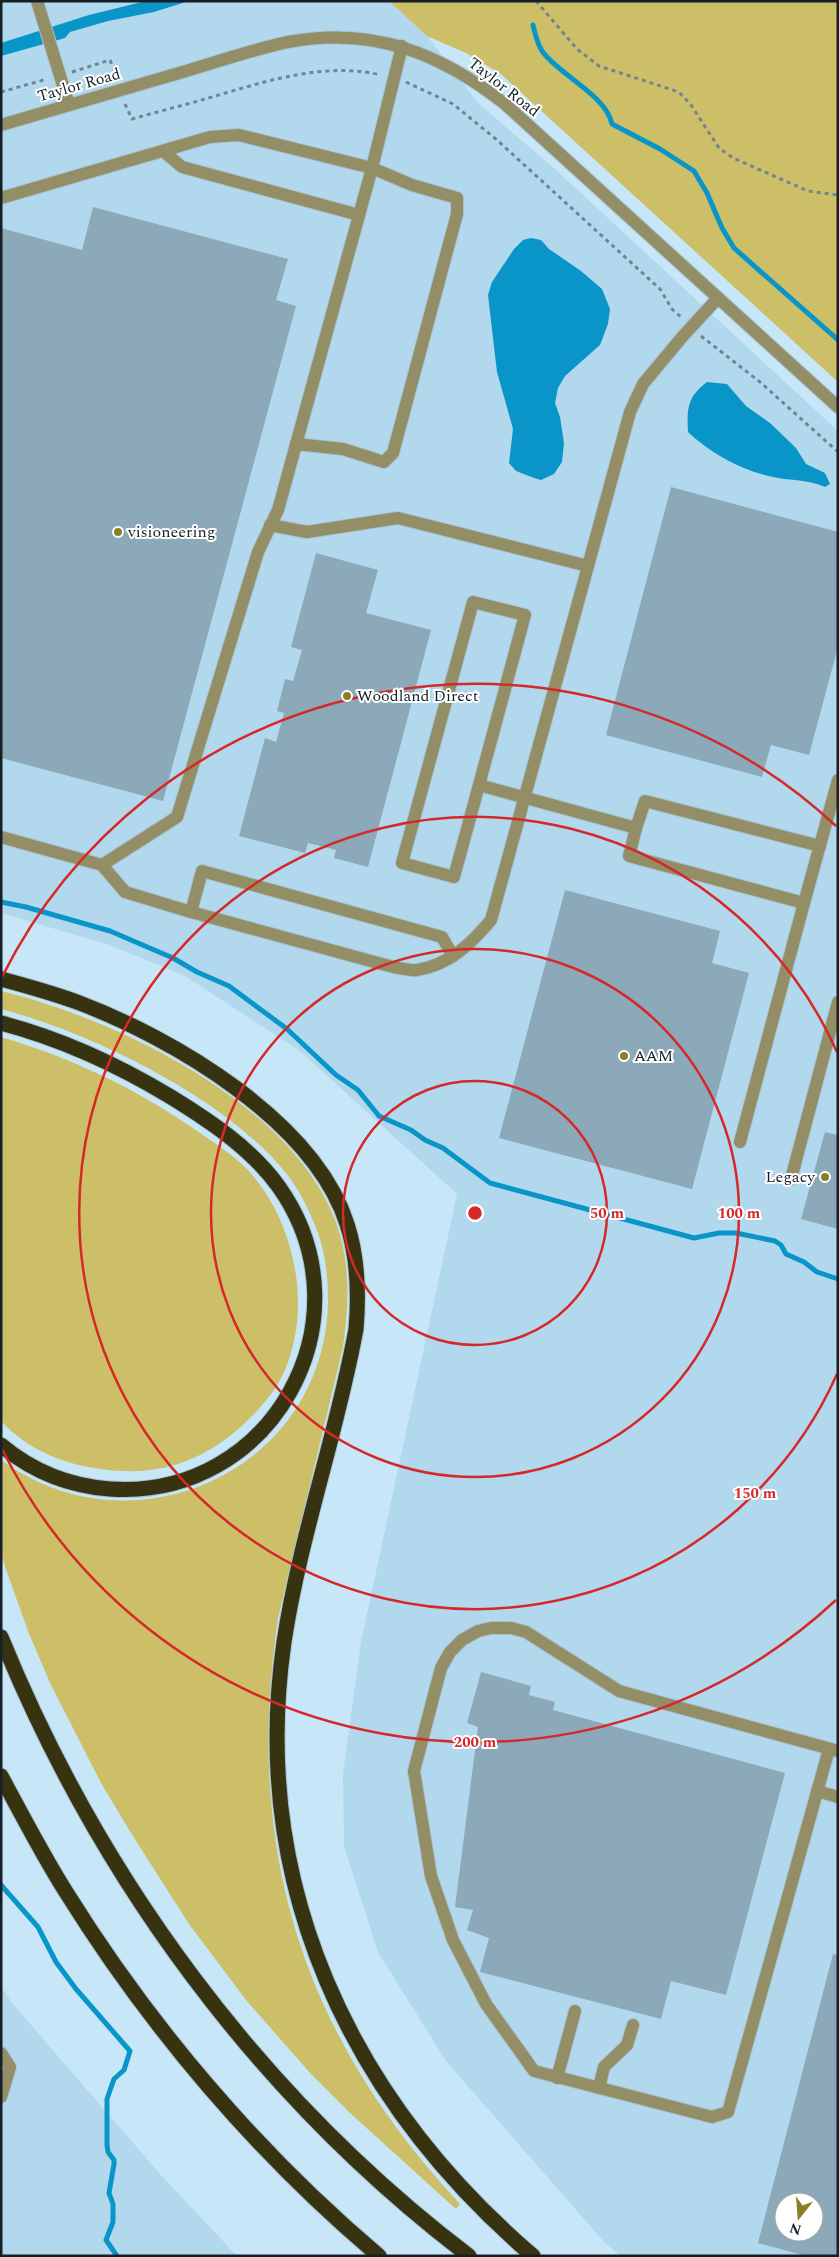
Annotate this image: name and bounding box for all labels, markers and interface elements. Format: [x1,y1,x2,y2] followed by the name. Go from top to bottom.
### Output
[463,51,545,123] street label: Taylor Road
[35,62,123,108] street label: Taylor Road
[127,520,215,544] place label: visioneering
[112,526,124,538] marker: visioneering
[357,684,479,708] place label: Woodland Direct
[341,690,353,702] marker: Woodland Direct
[634,1044,673,1068] place label: AAM
[618,1050,630,1062] marker: AAM
[765,1165,816,1189] place label: Legacy
[819,1171,831,1183] marker: Legacy
[590,1202,625,1225] text: 50 m
[718,1202,761,1225] text: 100 m
[466,1204,484,1222] centre of rings
[734,1482,777,1505] text: 150 m
[454,1731,497,1754] text: 200 m
[774,2192,824,2242] north arrow
[787,2217,804,2241] text: N

